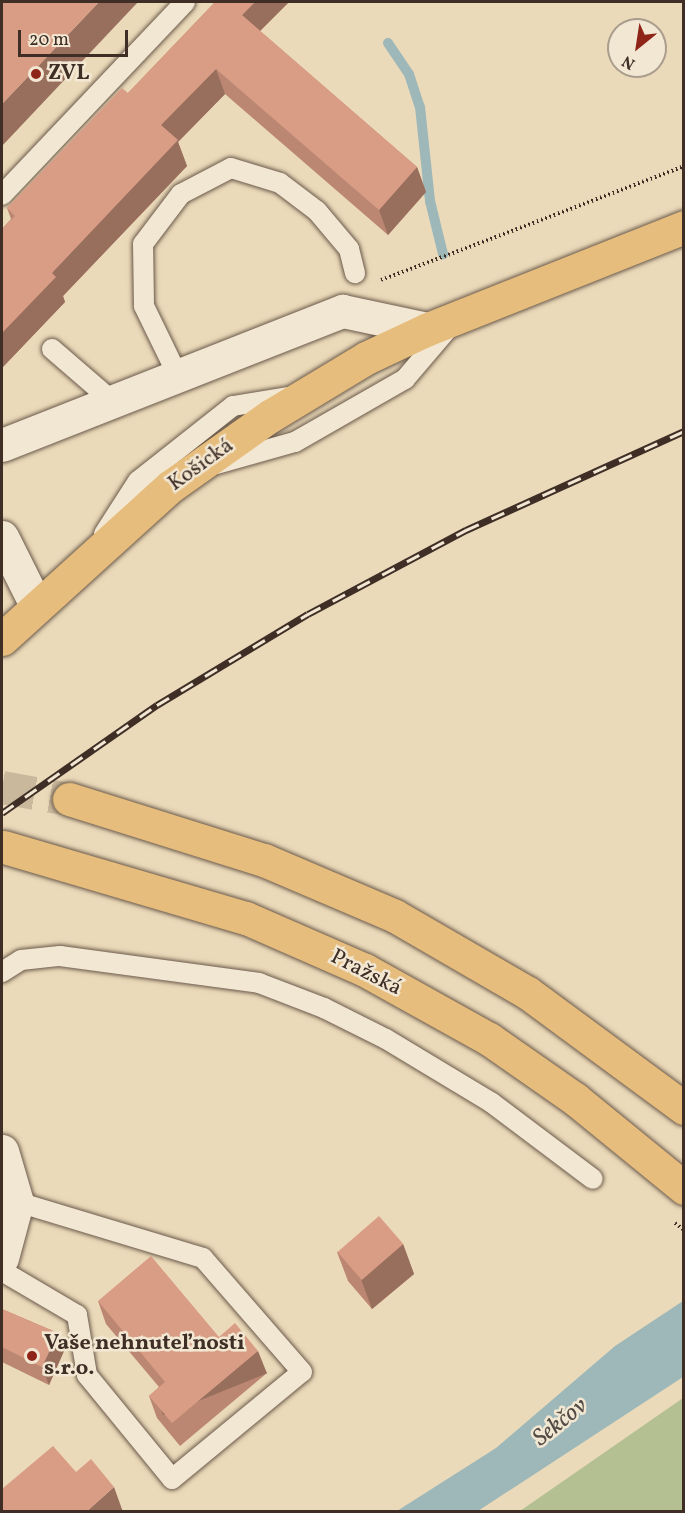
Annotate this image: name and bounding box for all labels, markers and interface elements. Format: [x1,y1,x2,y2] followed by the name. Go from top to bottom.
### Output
[21,18,130,56] scale bar
[607,18,667,78] north arrow
[29,28,69,53] text: 20 m
[618,49,640,74] text: N
[48,61,89,87] place label: ZVL
[29,67,43,81] marker: ZVL
[163,433,239,497] street label: Košická
[326,944,406,1002] street label: Pražská
[44,1330,245,1382] place label: Vaše nehnuteľnosti s.r.o.
[25,1349,39,1363] marker: Vaše nehnuteľnosti s.r.o.
[528,1392,594,1454] water label: Sekčov

